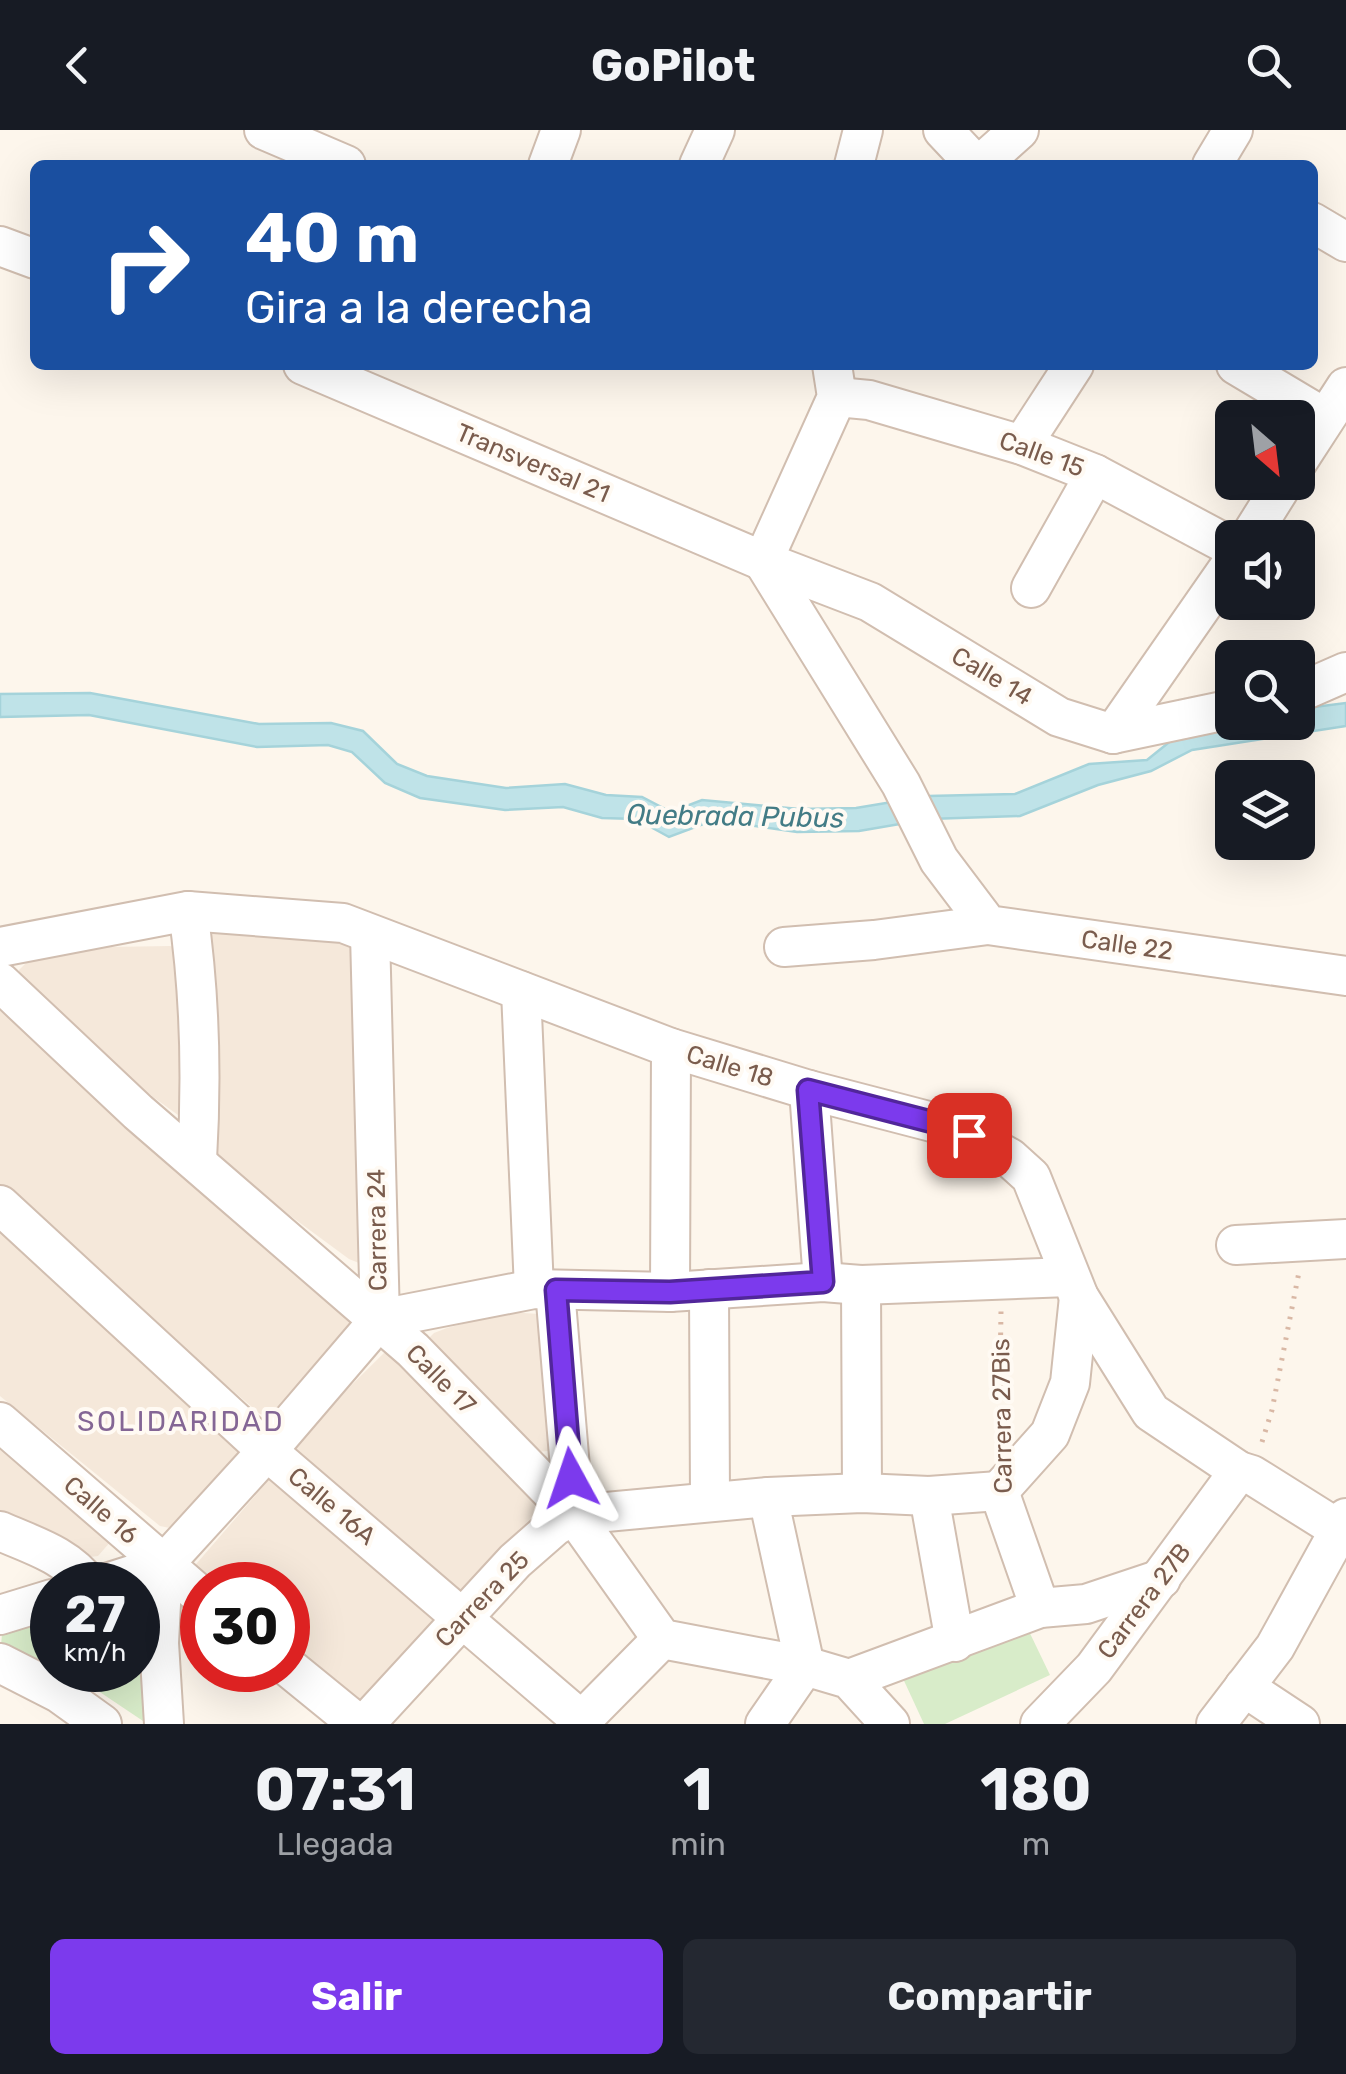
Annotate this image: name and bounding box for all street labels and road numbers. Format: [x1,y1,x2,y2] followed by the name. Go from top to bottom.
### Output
[452,418,614,508] street label: Transversal 21
[996,425,1088,483] street label: Calle 15
[946,641,1038,711] street label: Calle 14
[1079,924,1175,966] street label: Calle 22
[683,1039,777,1093] street label: Calle 18
[361,1169,393,1291] street label: Carrera 24
[400,1338,482,1420] street label: Calle 17
[986,1338,1018,1494] street label: Carrera 27Bis
[282,1461,382,1551] street label: Calle 16A
[58,1470,144,1550] street label: Calle 16
[1091,1538,1197,1664] street label: Carrera 27B
[429,1545,535,1653] street label: Carrera 25

